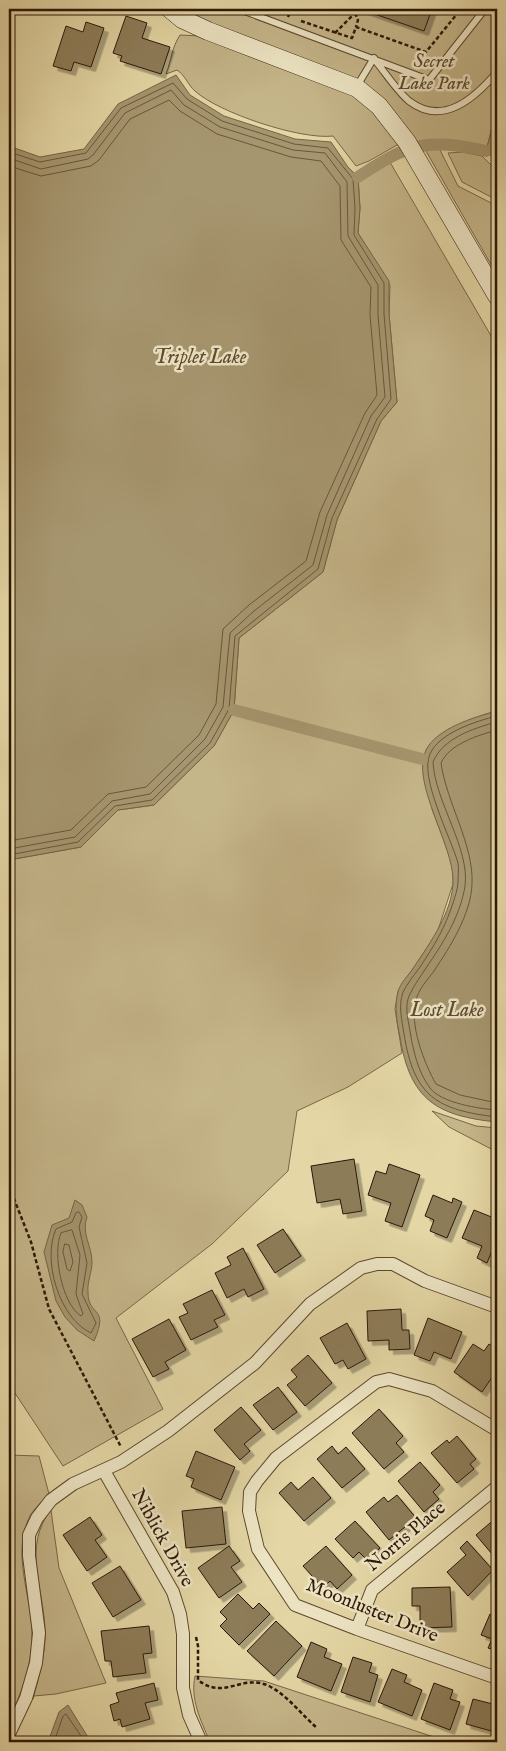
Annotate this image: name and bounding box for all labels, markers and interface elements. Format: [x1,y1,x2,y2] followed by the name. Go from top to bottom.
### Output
[397,50,470,96] park label: Secret Lake Park
[154,345,247,370] water label: Triplet Lake
[409,998,484,1023] water label: Lost Lake
[125,1485,199,1591] street label: Niblick Drive
[361,1496,451,1577] street label: Norris Place
[302,1574,442,1649] street label: Moonluster Drive

